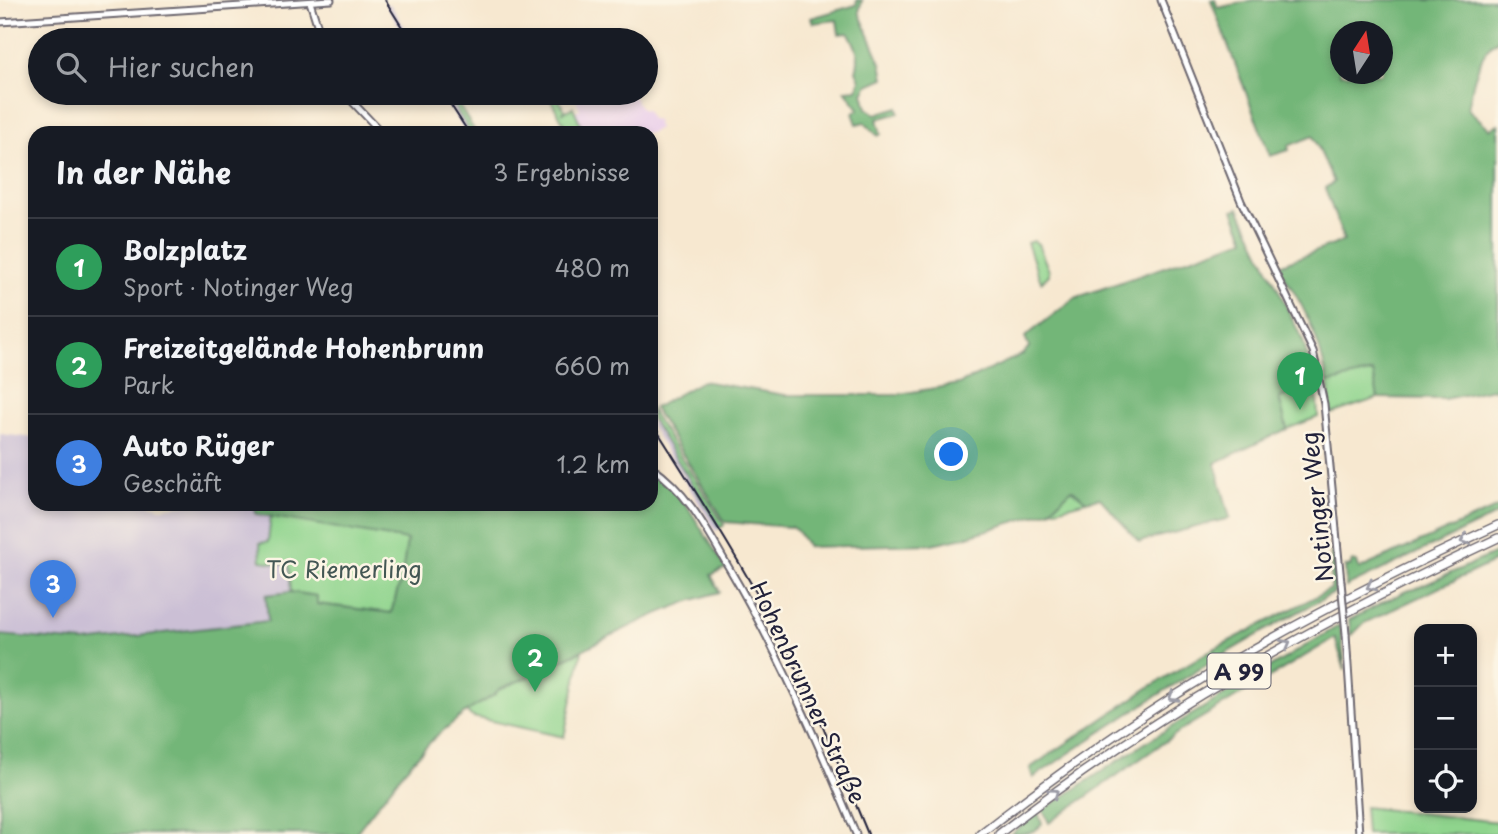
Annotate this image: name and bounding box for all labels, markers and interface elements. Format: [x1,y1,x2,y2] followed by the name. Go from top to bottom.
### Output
[1330,21,1393,84] north arrow
[28,28,658,105] search box
[108,47,255,86] text: Hier suchen
[52,48,90,86] icon: search
[56,149,231,194] text: In der Nähe
[493,154,630,189] text: 3 Ergebnisse
[123,230,247,269] text: Bolzplatz
[74,250,85,285] text: 1
[555,250,630,285] text: 480 m
[123,269,354,304] text: Sport · Notinger Weg
[123,328,484,367] text: Freizeitgelände Hohenbrunn
[71,348,87,383] text: 2
[554,348,630,383] text: 660 m
[1277,352,1323,410] pin: 1
[123,367,174,402] text: Park
[123,426,274,465] text: Auto Rüger
[1291,430,1341,584] street label: Notinger Weg
[934,437,968,471] your location
[71,446,87,481] text: 3
[557,446,630,481] text: 1.2 km
[123,465,222,500] text: Geschäft
[1460,532,1472,546] one-way arrow
[266,551,422,586] park label: TC Riemerling
[30,560,76,618] pin: 3
[742,575,876,809] street label: Hohenbrunner Straße
[1366,577,1378,591] one-way arrow
[1414,624,1477,813] map controls
[1414,624,1477,687] button: +
[512,634,558,692] pin: 2
[1279,639,1292,652] one-way arrow
[1208,654,1270,688] road number: A 99
[1414,687,1477,750] button: −
[1168,689,1181,701] one-way arrow
[1414,750,1477,813] button: locate
[1046,789,1059,801] one-way arrow

